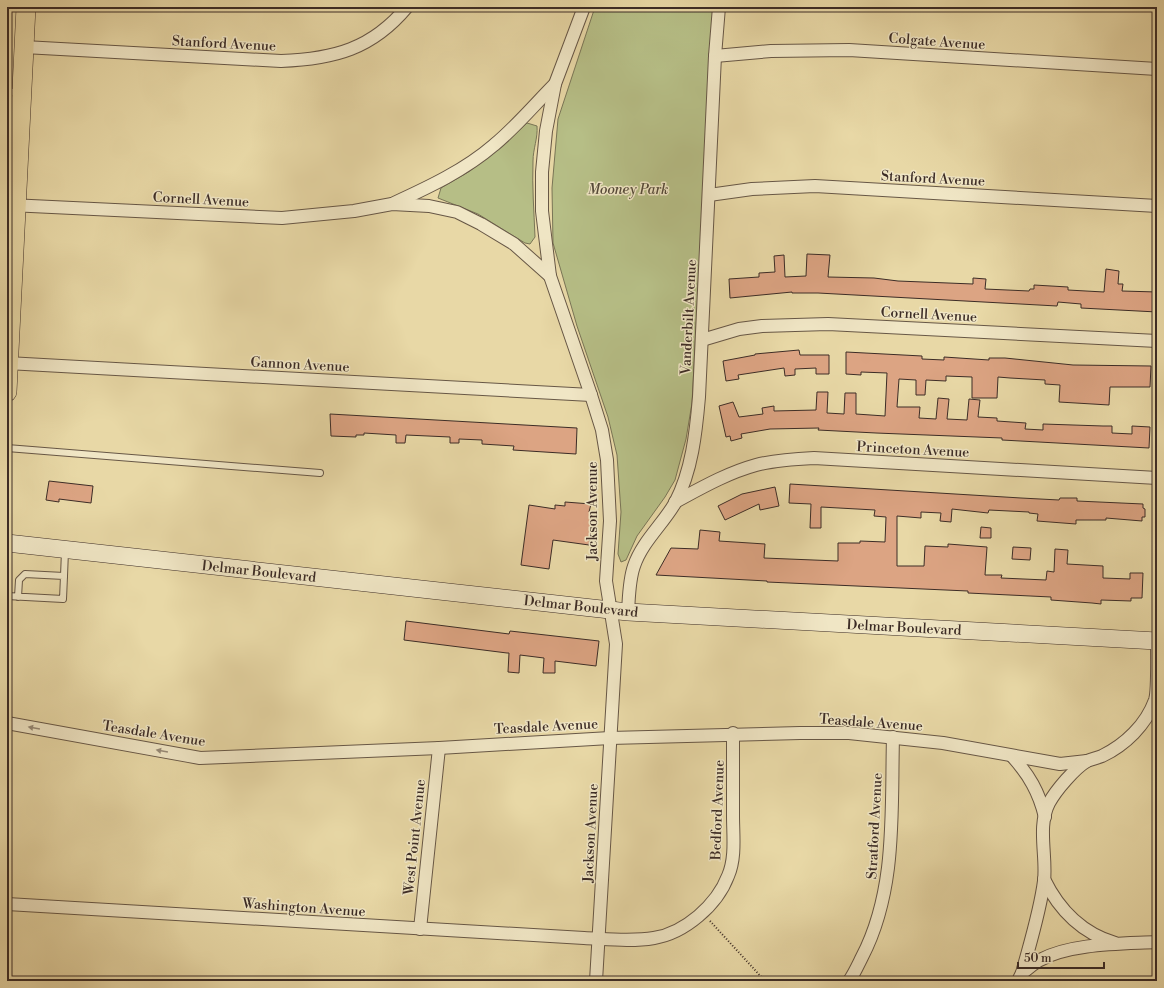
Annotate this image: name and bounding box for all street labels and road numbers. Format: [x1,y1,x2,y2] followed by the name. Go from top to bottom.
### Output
[888,30,986,54] street label: Colgate Avenue
[171,32,276,56] street label: Stanford Avenue
[880,167,985,191] street label: Stanford Avenue
[152,188,250,212] street label: Cornell Avenue
[677,259,701,376] street label: Vanderbilt Avenue
[880,303,978,327] street label: Cornell Avenue
[250,353,350,377] street label: Gannon Avenue
[856,438,970,462] street label: Princeton Avenue
[584,461,602,562] street label: Jackson Avenue
[201,557,317,587] street label: Delmar Boulevard
[523,592,639,622] street label: Delmar Boulevard
[846,616,962,640] street label: Delmar Boulevard
[818,710,924,736] street label: Teasdale Avenue
[494,715,599,739] street label: Teasdale Avenue
[101,717,207,751] street label: Teasdale Avenue
[707,760,729,862] street label: Bedford Avenue
[863,772,887,880] street label: Stratford Avenue
[400,778,430,897] street label: West Point Avenue
[579,783,603,884] street label: Jackson Avenue
[241,895,366,921] street label: Washington Avenue

